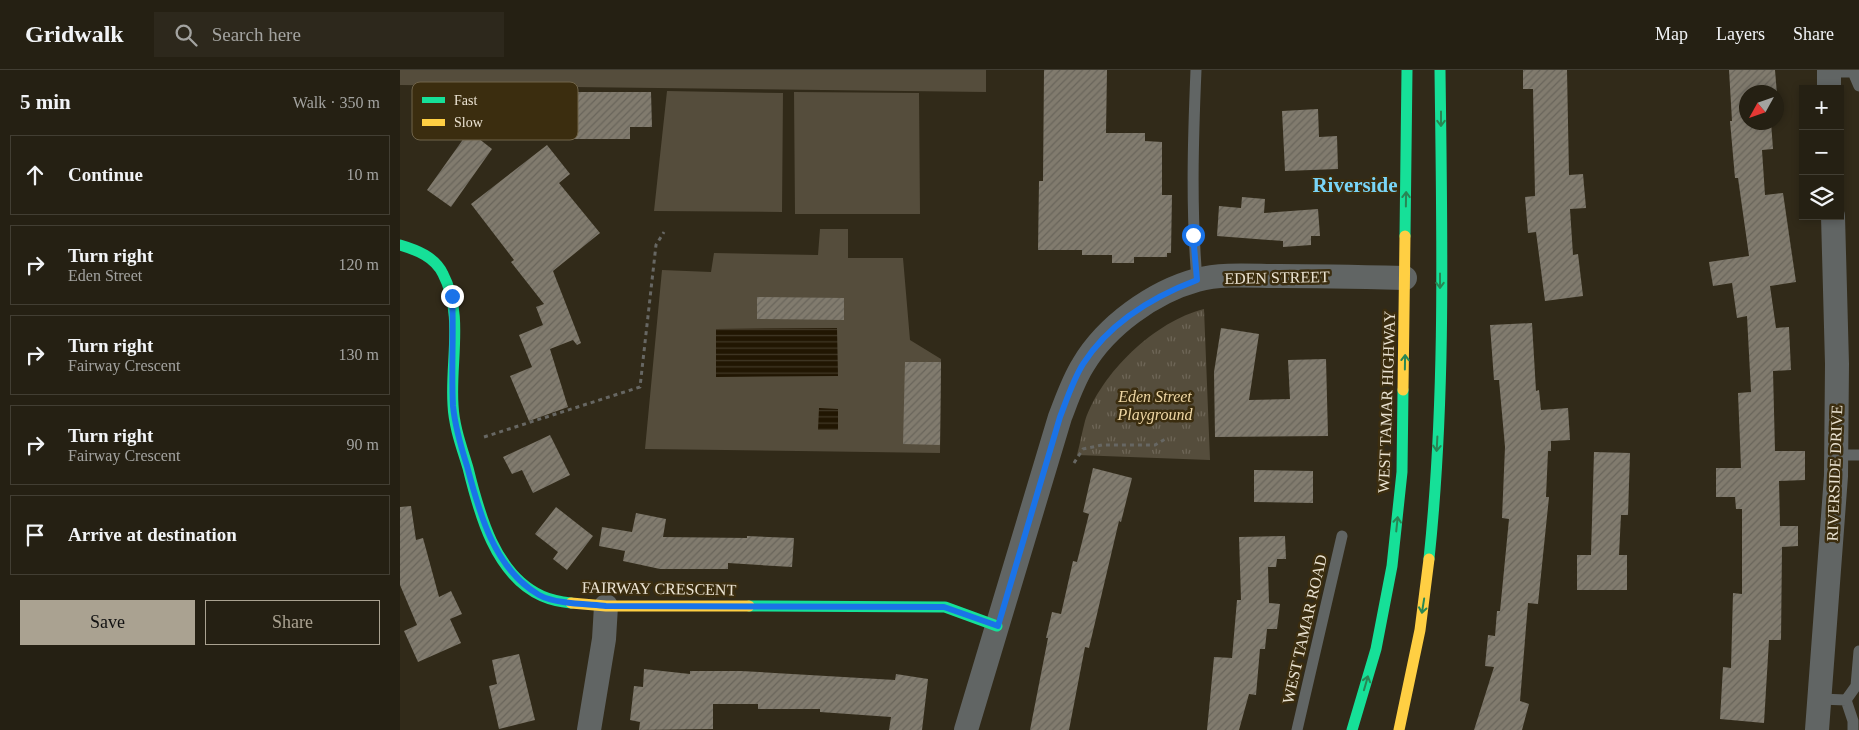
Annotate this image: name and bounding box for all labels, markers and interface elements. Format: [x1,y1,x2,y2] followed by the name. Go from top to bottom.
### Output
[154,12,504,57] search box
[25,21,124,47] text: Gridwalk
[172,21,200,49] icon: search
[212,24,301,45] text: Search here
[1655,24,1688,44] text: Map
[1716,24,1765,44] text: Layers
[1793,24,1834,44] text: Share
[412,82,578,140] legend
[1739,85,1784,130] north arrow
[1799,85,1844,220] map controls
[1799,85,1844,130] button: +
[20,90,71,114] text: 5 min
[454,93,477,108] text: Fast
[293,94,380,111] text: Walk · 350 m
[1436,110,1446,126] one-way arrow
[454,115,484,130] text: Slow
[1799,130,1844,175] button: −
[21,161,49,189] icon: ahead
[68,164,143,185] text: Continue
[347,166,379,183] text: 10 m
[1312,173,1398,197] district label: Riverside
[1799,175,1844,220] button: layers
[1402,192,1411,208] one-way arrow
[1182,224,1205,247] route start
[68,245,153,266] text: Turn right
[21,251,49,279] icon: right
[339,256,379,273] text: 120 m
[68,267,142,284] text: Eden Street
[1224,268,1330,287] street label: EDEN STREET
[1435,272,1445,289] one-way arrow
[441,285,464,308] route end
[1375,310,1398,493] street label: WEST TAMAR HIGHWAY
[68,335,153,356] text: Turn right
[21,341,49,369] icon: right
[339,346,379,363] text: 130 m
[1400,354,1410,370] one-way arrow
[68,357,180,374] text: Fairway Crescent
[1117,388,1193,424] park label: Eden Street Playground
[1824,405,1845,541] street label: RIVERSIDE DRIVE
[68,425,153,446] text: Turn right
[21,431,49,459] icon: right
[1432,435,1441,451] one-way arrow
[347,436,379,453] text: 90 m
[68,447,180,464] text: Fairway Crescent
[1392,516,1402,532] one-way arrow
[21,521,49,549] icon: arrive
[68,524,237,545] text: Arrive at destination
[1279,553,1330,705] street label: WEST TAMAR ROAD
[582,579,737,598] street label: FAIRWAY CRESCENT
[1418,597,1428,613] one-way arrow
[20,600,195,645] button: Save
[205,600,380,645] button: Share
[1362,676,1371,692] one-way arrow

